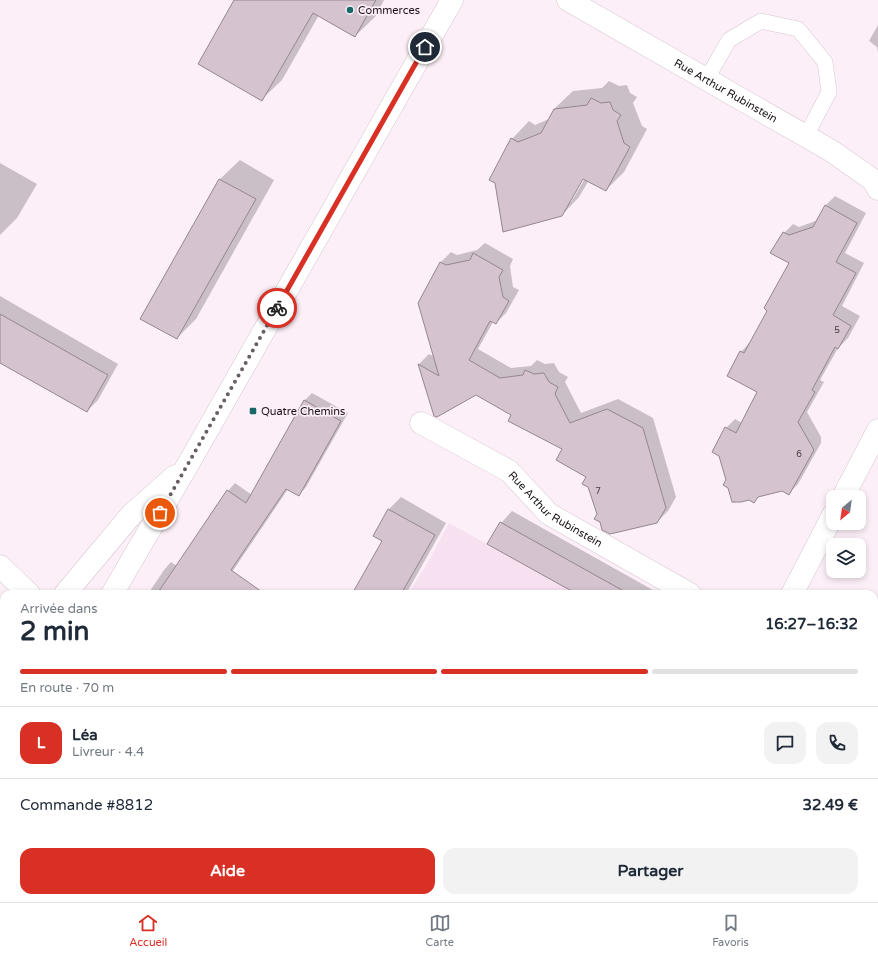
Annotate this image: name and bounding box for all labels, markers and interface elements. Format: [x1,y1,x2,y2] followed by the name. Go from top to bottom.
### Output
[358,4,420,17] place label: Commerces
[345,5,355,15] marker: Commerces
[408,30,442,64] pin
[414,36,436,58] icon: home
[672,56,780,125] street label: Rue Arthur Rubinstein
[257,288,297,328] courier
[266,297,288,319] icon: bike
[834,325,840,336] house number: 5
[261,405,345,418] place label: Quatre Chemins
[248,406,258,416] marker: Quatre Chemins
[796,449,802,460] house number: 6
[506,469,604,550] street label: Rue Arthur Rubinstein
[595,486,601,497] house number: 7
[826,490,866,530] north arrow
[826,490,866,578] map controls
[143,496,177,530] pin
[149,502,171,524] icon: bag
[826,538,866,578] button: layers
[20,601,97,617] text: Arrivée dans
[765,615,858,633] text: 16:27–16:32
[20,616,89,647] text: 2 min
[20,680,114,696] text: En route · 70 m
[764,722,806,764] button: chat
[816,722,858,764] button: phone
[72,726,98,744] text: Léa
[37,734,45,752] text: L
[72,744,144,760] text: Livreur · 4.4
[20,796,153,814] text: Commande #8812
[803,796,858,814] text: 32.49 €
[20,848,435,894] button: Aide
[443,848,858,894] button: Partager
[129,912,167,949] tab: Accueil
[426,912,454,949] tab: Carte
[712,912,749,949] tab: Favoris

